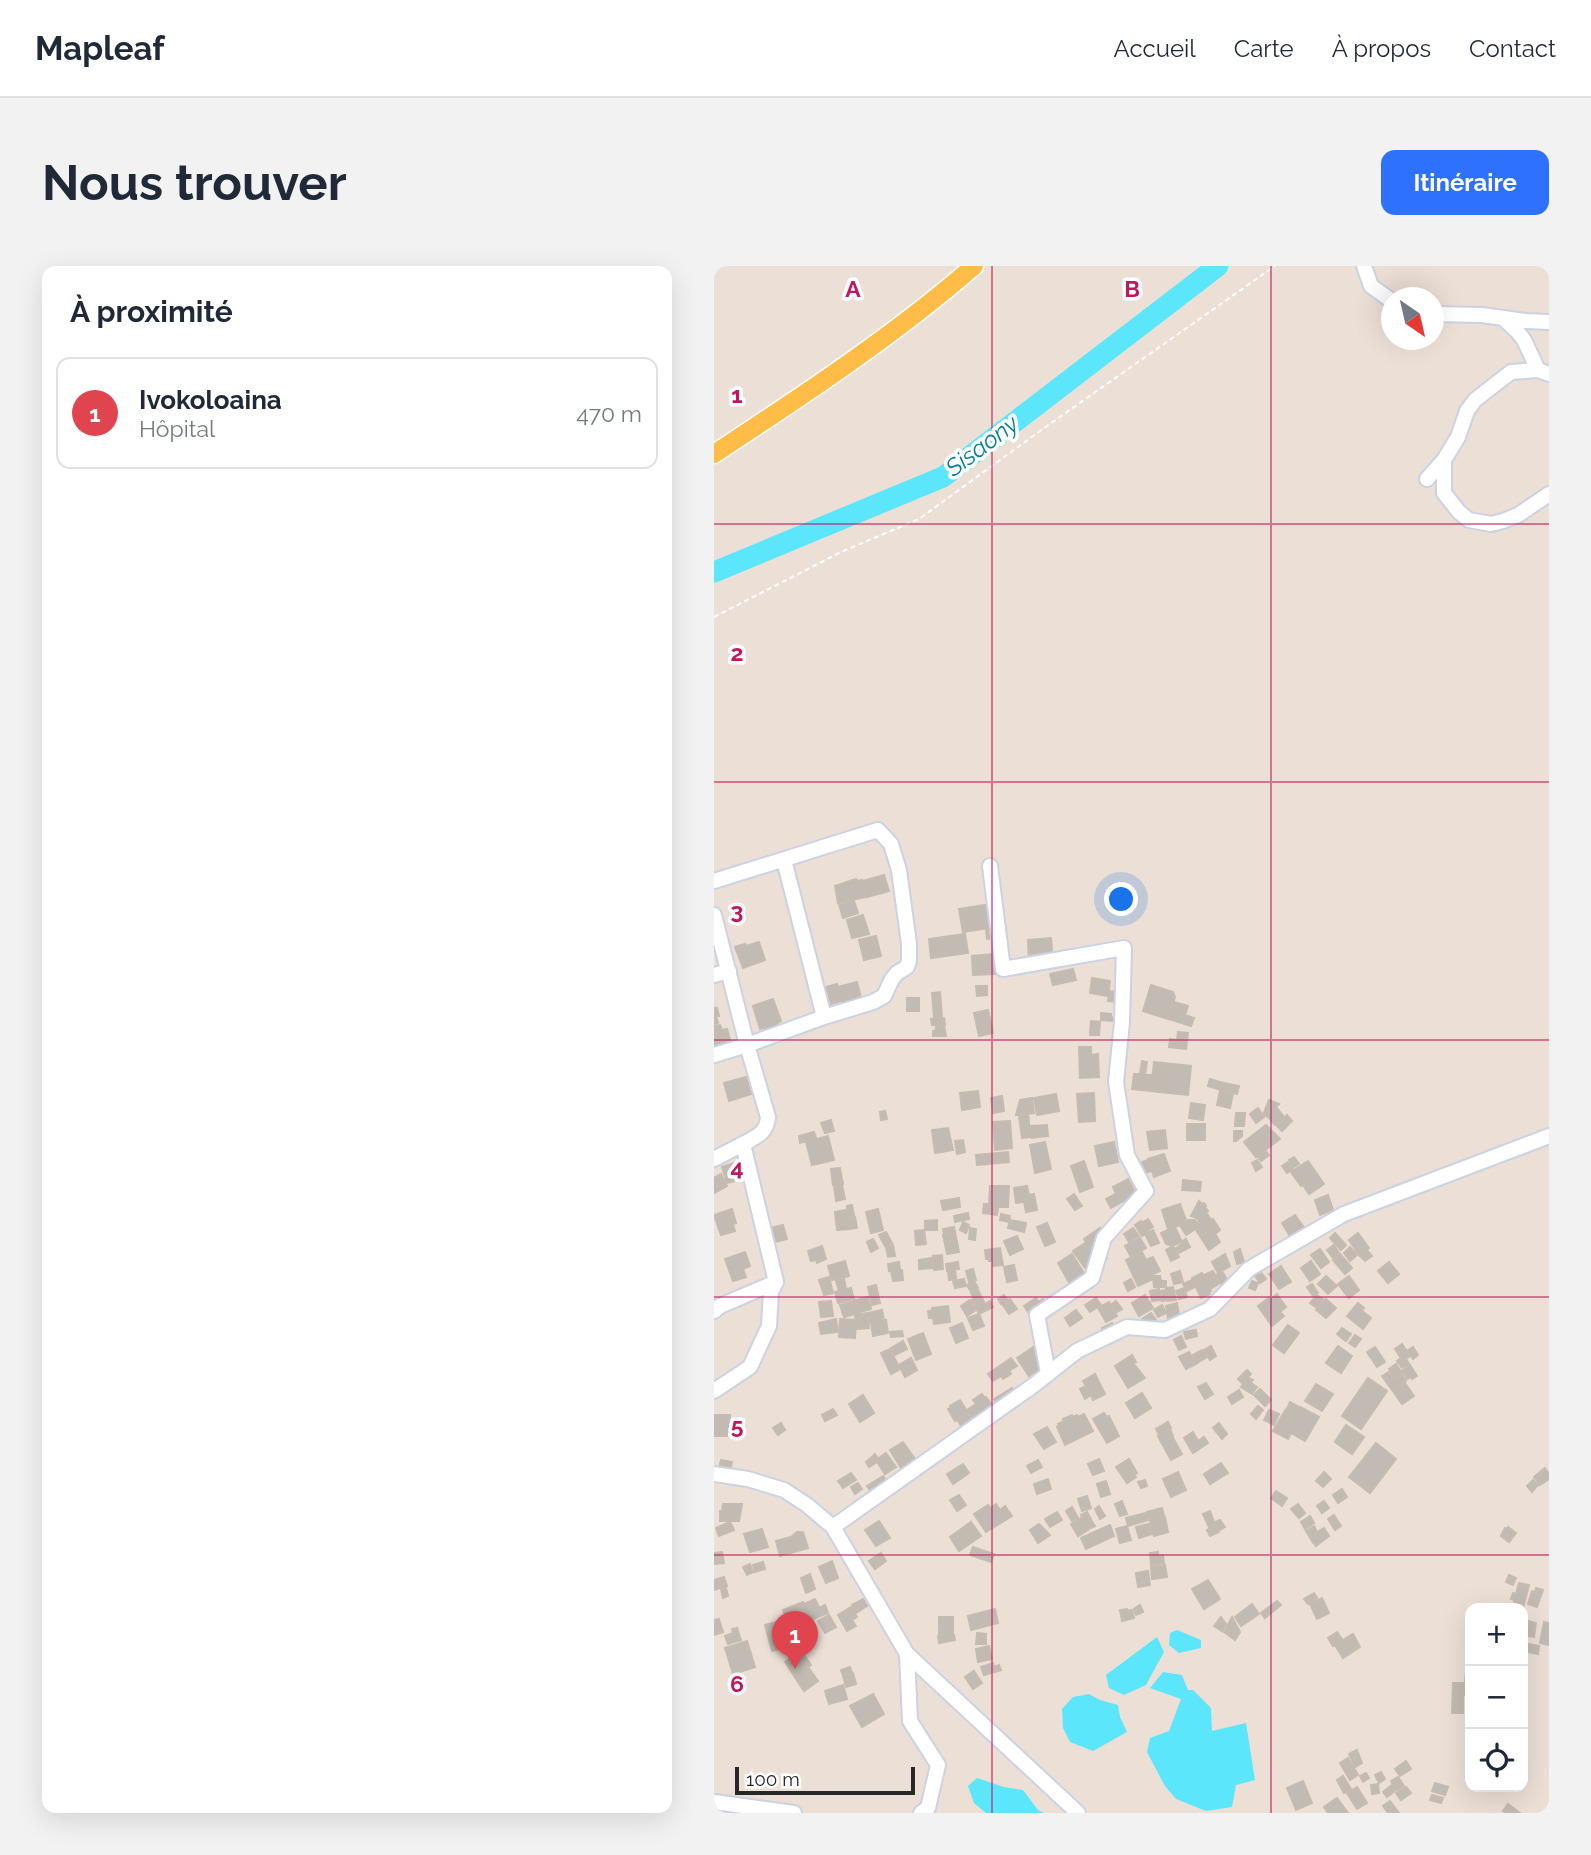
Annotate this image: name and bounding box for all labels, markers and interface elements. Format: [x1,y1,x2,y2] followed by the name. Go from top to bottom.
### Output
[35,29,165,68] text: Mapleaf
[1114,34,1196,63] text: Accueil
[1234,34,1294,63] text: Carte
[1332,34,1431,63] text: À propos
[1469,34,1556,63] text: Contact
[1381,150,1549,215] button: Itinéraire
[42,154,347,211] text: Nous trouver
[845,275,861,302] text: A
[1124,275,1140,302] text: B
[1381,287,1444,350] north arrow
[70,294,233,329] text: À proximité
[731,381,743,408] text: 1
[139,385,282,415] text: Ivokoloaina
[89,400,101,427] text: 1
[576,400,642,427] text: 470 m
[939,408,1025,483] water label: Sisaony
[139,415,215,442] text: Hôpital
[731,639,743,666] text: 2
[1104,882,1138,916] your location
[731,897,743,924] text: 3
[730,1154,744,1181] text: 4
[731,1412,744,1439] text: 5
[1465,1603,1528,1792] map controls
[1465,1603,1528,1666] button: +
[772,1611,818,1669] pin: 1
[1465,1666,1528,1729] button: −
[730,1670,744,1697] text: 6
[1465,1729,1528,1792] button: locate
[735,1764,915,1796] scale bar
[746,1768,800,1790] text: 100 m

